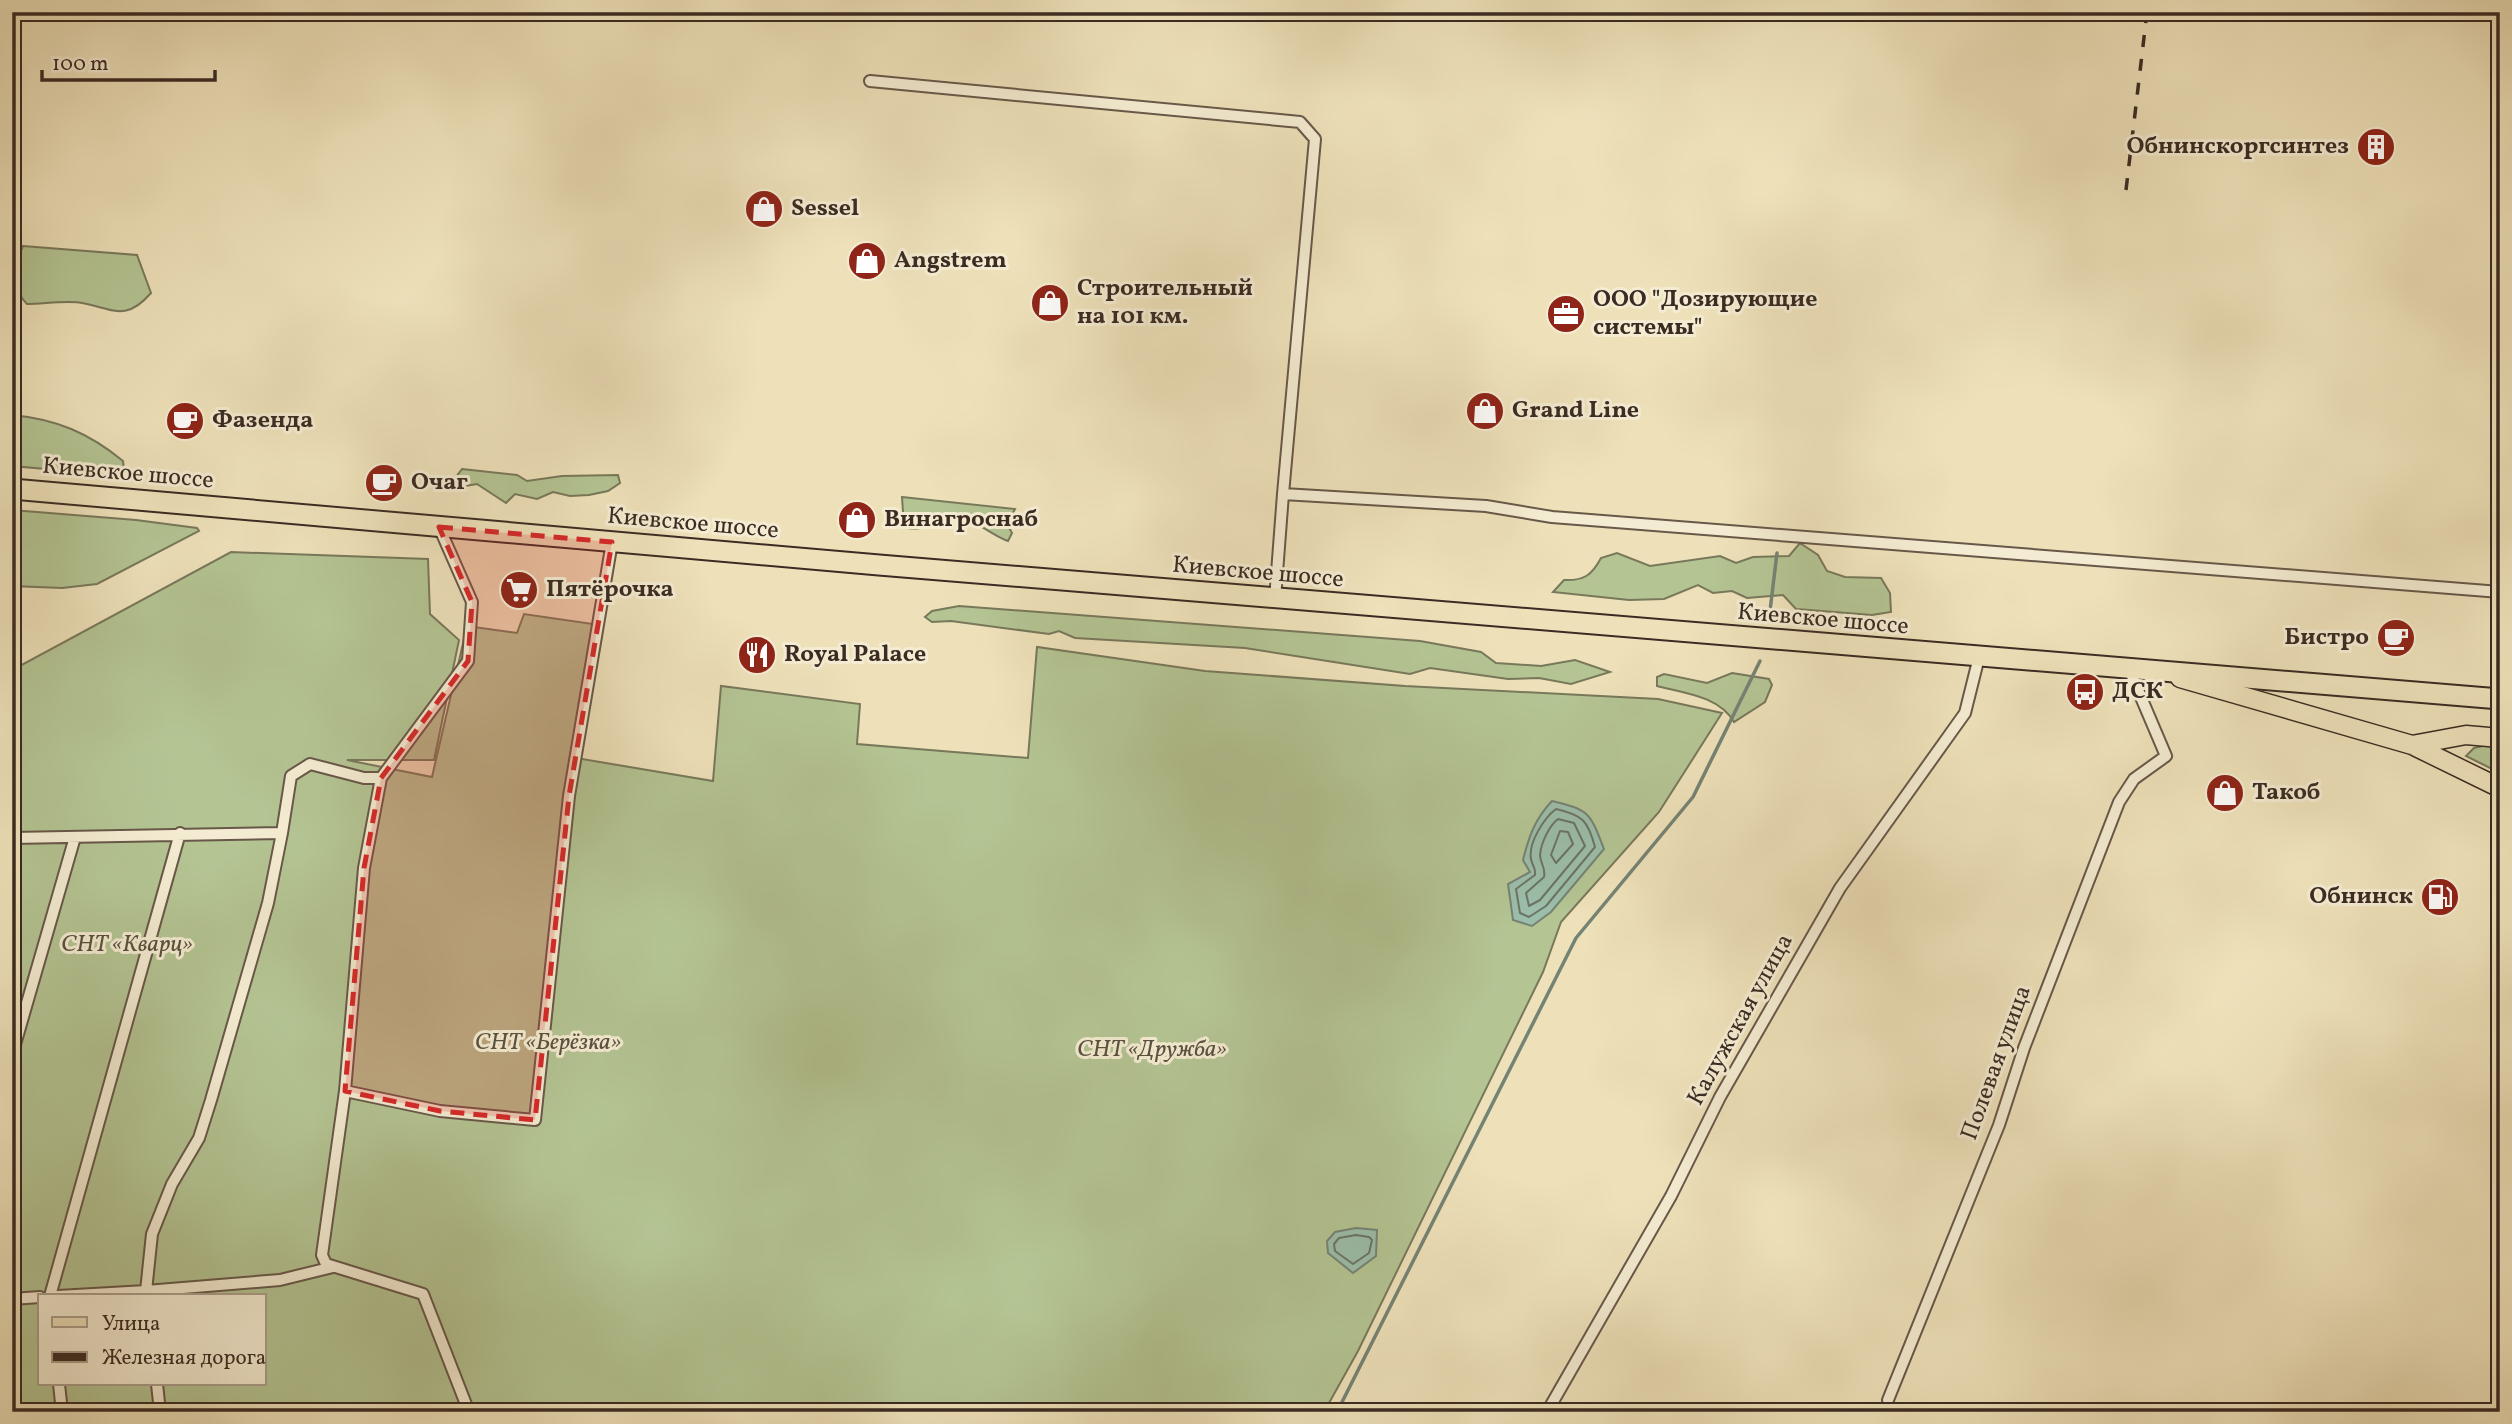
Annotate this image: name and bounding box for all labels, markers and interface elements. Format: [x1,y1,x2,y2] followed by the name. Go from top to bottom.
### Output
[42,38,215,82] scale bar
[52,50,109,79] text: 100 m
[2355,126,2397,168] building icon: Обнинскоргсинтез
[2126,130,2349,164] place label: Обнинскоргсинтез
[743,188,785,230] shop icon: Sessel
[791,192,859,226] place label: Sessel
[846,240,888,282] shop icon: Angstrem
[894,244,1007,278] place label: Angstrem
[1077,272,1253,334] place label: Строительный на 101 км.
[1029,282,1071,324] shop icon: Строительный на 101 км.
[1593,283,1818,345] place label: ООО "Дозирующие системы"
[1545,293,1587,335] office icon: ООО "Дозирующие системы"
[1464,390,1506,432] shop icon: Grand Line
[1512,394,1639,428] place label: Grand Line
[164,400,206,442] cafe icon: Фазенда
[212,404,313,438] place label: Фазенда
[41,450,215,498] street label: Киевское шоссе
[363,462,405,504] cafe icon: Очаг
[411,466,468,500] place label: Очаг
[836,499,878,541] shop icon: Винагроснаб
[606,500,780,548] street label: Киевское шоссе
[884,503,1038,537] place label: Винагроснаб
[1171,549,1345,597] street label: Киевское шоссе
[498,569,540,611] supermarket icon: Пятёрочка
[546,573,674,607] place label: Пятёрочка
[1736,596,1910,644] street label: Киевское шоссе
[2375,617,2417,659] cafe icon: Бистро
[2284,621,2369,655] place label: Бистро
[736,634,778,676] restaurant icon: Royal Palace
[784,638,926,672] place label: Royal Palace
[2064,671,2106,713] bus stop icon: ДСК
[2112,675,2164,709] place label: ДСК
[2204,772,2246,814] shop icon: Такоб
[2252,776,2320,810] place label: Такоб
[2419,876,2461,918] fuel station icon: Обнинск
[2309,880,2413,914] place label: Обнинск
[61,928,193,962] park label: СНТ «Кварц»
[1680,928,1802,1112] street label: Калужская улица
[1953,981,2041,1145] street label: Полевая улица
[475,1026,621,1060] park label: СНТ «Берёзка»
[1077,1033,1227,1067] park label: СНТ «Дружба»
[38,1294,266,1386] legend
[102,1310,160,1339] text: Улица
[102,1344,266,1373] text: Железная дорога

